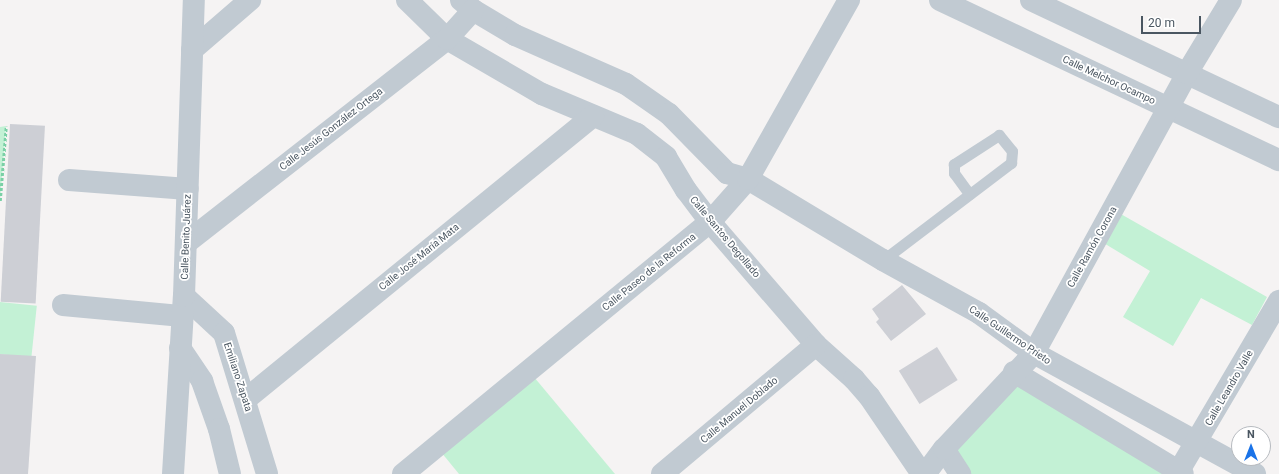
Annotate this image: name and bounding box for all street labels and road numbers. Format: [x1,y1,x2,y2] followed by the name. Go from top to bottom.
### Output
[1061,53,1157,107] street label: Calle Melchor Ocampo
[277,85,385,173] street label: Calle Jesús González Ortega
[179,194,193,280] street label: Calle Benito Juárez
[687,194,763,280] street label: Calle Santos Degollado
[1065,204,1119,290] street label: Calle Ramón Corona
[377,221,461,293] street label: Calle José María Mata
[600,231,698,313] street label: Calle Paseo de la Reforma
[967,303,1053,367] street label: Calle Guillermo Prieto
[221,341,255,413] street label: Emiliano Zapata
[1203,348,1255,428] street label: Calle Leandro Valle
[698,374,780,446] street label: Calle Manuel Doblado

